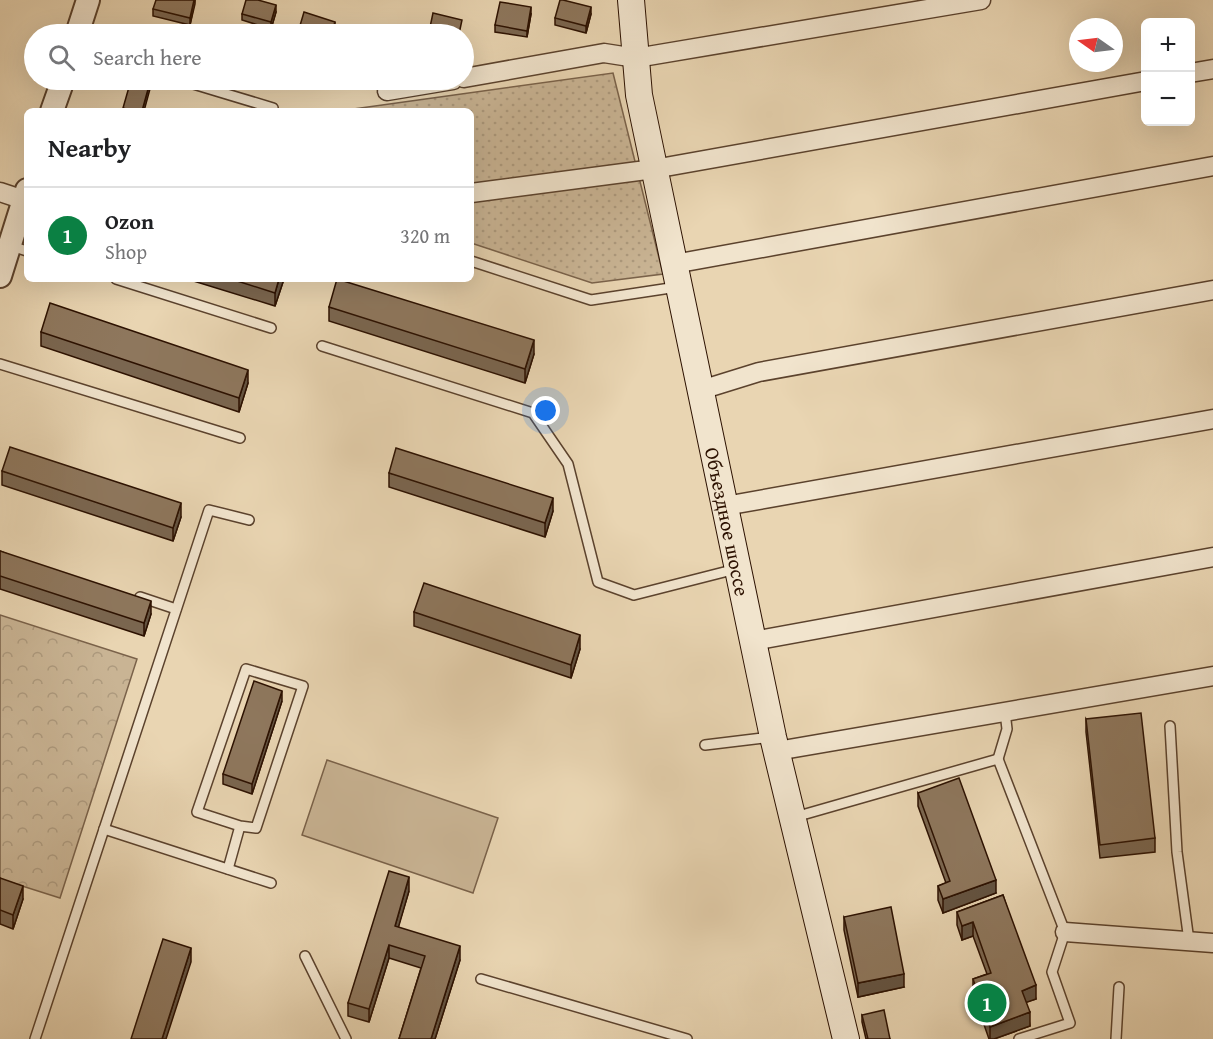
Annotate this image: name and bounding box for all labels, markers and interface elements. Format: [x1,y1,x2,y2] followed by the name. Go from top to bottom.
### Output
[1069,18,1123,72] north arrow
[1141,18,1195,126] map controls
[1141,18,1195,72] button: +
[24,24,474,90] search box
[45,41,78,74] icon: search
[93,41,202,73] text: Search here
[1141,72,1195,126] button: −
[48,128,131,167] text: Nearby
[105,205,154,237] text: Ozon
[62,221,73,250] text: 1
[400,221,450,250] text: 320 m
[105,237,147,266] text: Shop
[531,396,560,425] your location
[698,444,758,598] street label: Объездное шоссе
[968,980,1006,1026] pin: 1

